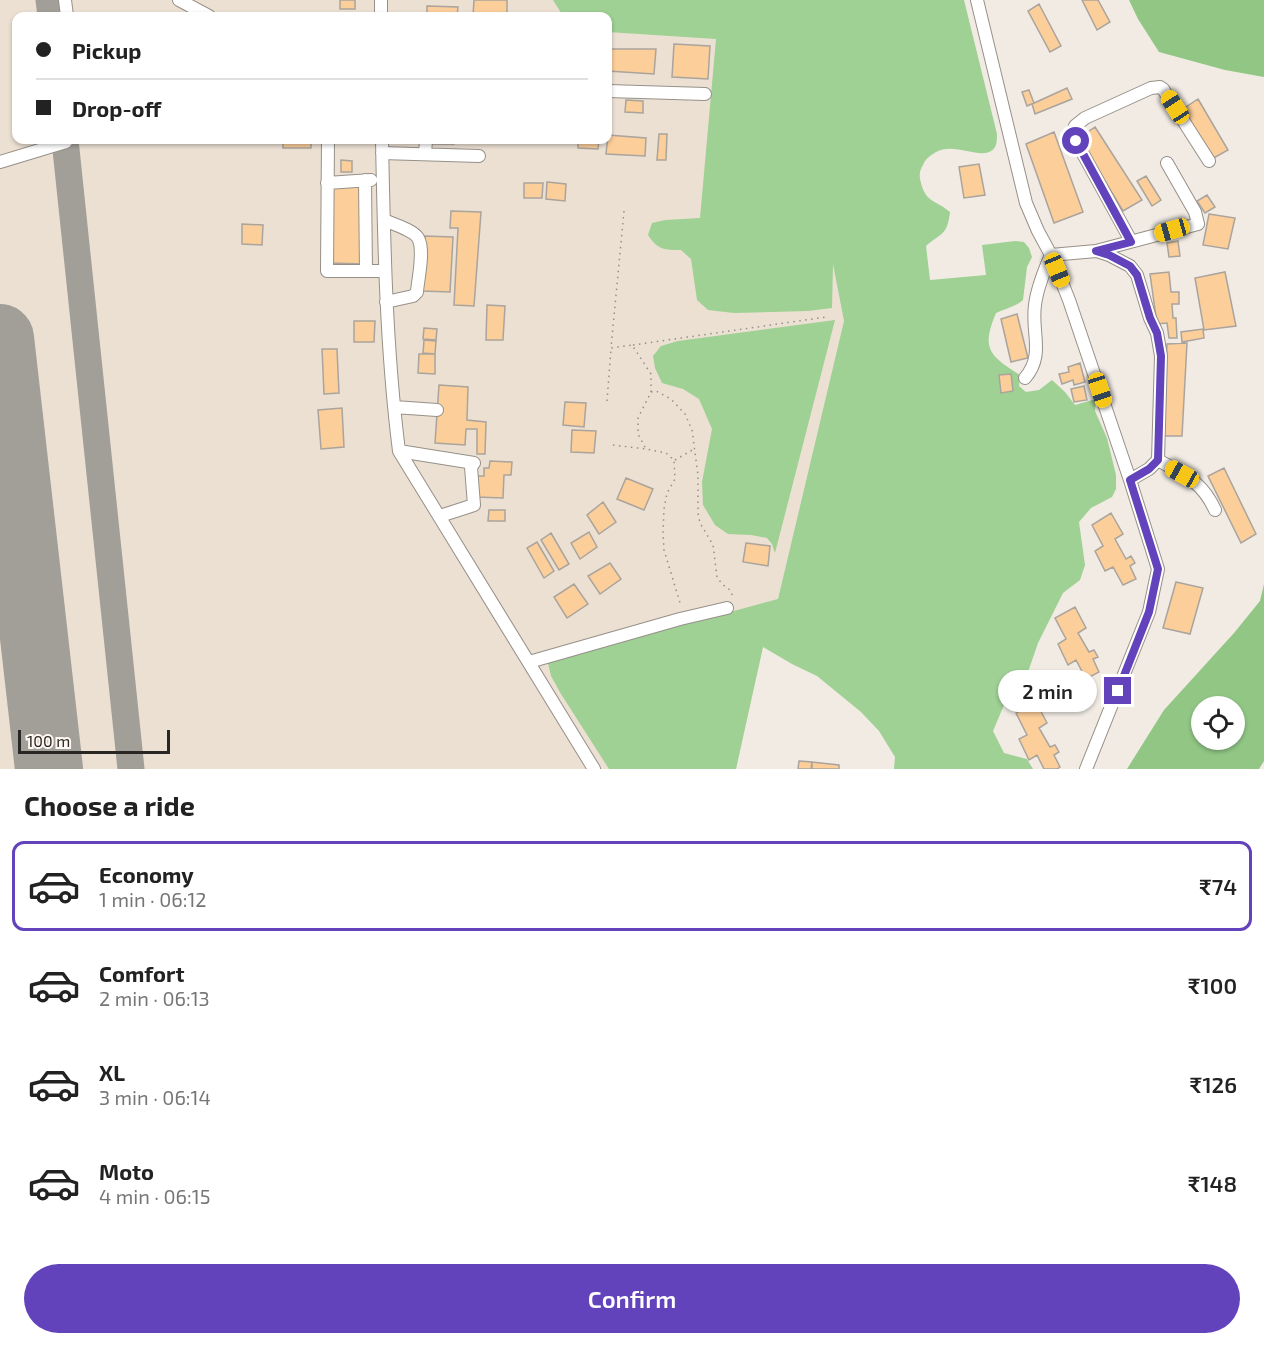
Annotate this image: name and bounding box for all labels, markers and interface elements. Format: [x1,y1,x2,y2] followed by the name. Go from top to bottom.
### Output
[72,37,141,63] text: Pickup
[1158,87,1192,127] car
[72,95,161,121] text: Drop-off
[1062,127,1089,154] route start
[1152,216,1192,244] car
[1042,250,1072,290] car
[1086,370,1114,410] car
[1162,457,1202,491] car
[998,670,1097,712] callout: 2 min
[1104,677,1131,704] route end
[1022,679,1073,703] text: 2 min
[1191,696,1245,750] map controls
[1191,696,1245,750] button: locate
[18,727,170,754] scale bar
[27,731,70,750] text: 100 m
[24,789,195,821] text: Choose a ride
[27,859,81,913] icon: car
[99,861,194,887] text: Economy
[1199,873,1237,899] text: ₹74
[99,887,207,911] text: 1 min · 06:12
[27,958,81,1012] icon: car
[99,960,184,986] text: Comfort
[1188,972,1237,998] text: ₹100
[99,986,210,1010] text: 2 min · 06:13
[27,1057,81,1111] icon: car
[99,1059,125,1085] text: XL
[1190,1071,1237,1097] text: ₹126
[99,1085,211,1109] text: 3 min · 06:14
[27,1156,81,1210] icon: car
[99,1158,154,1184] text: Moto
[1188,1170,1237,1196] text: ₹148
[99,1184,210,1208] text: 4 min · 06:15
[24,1264,1240,1333] button: Confirm

